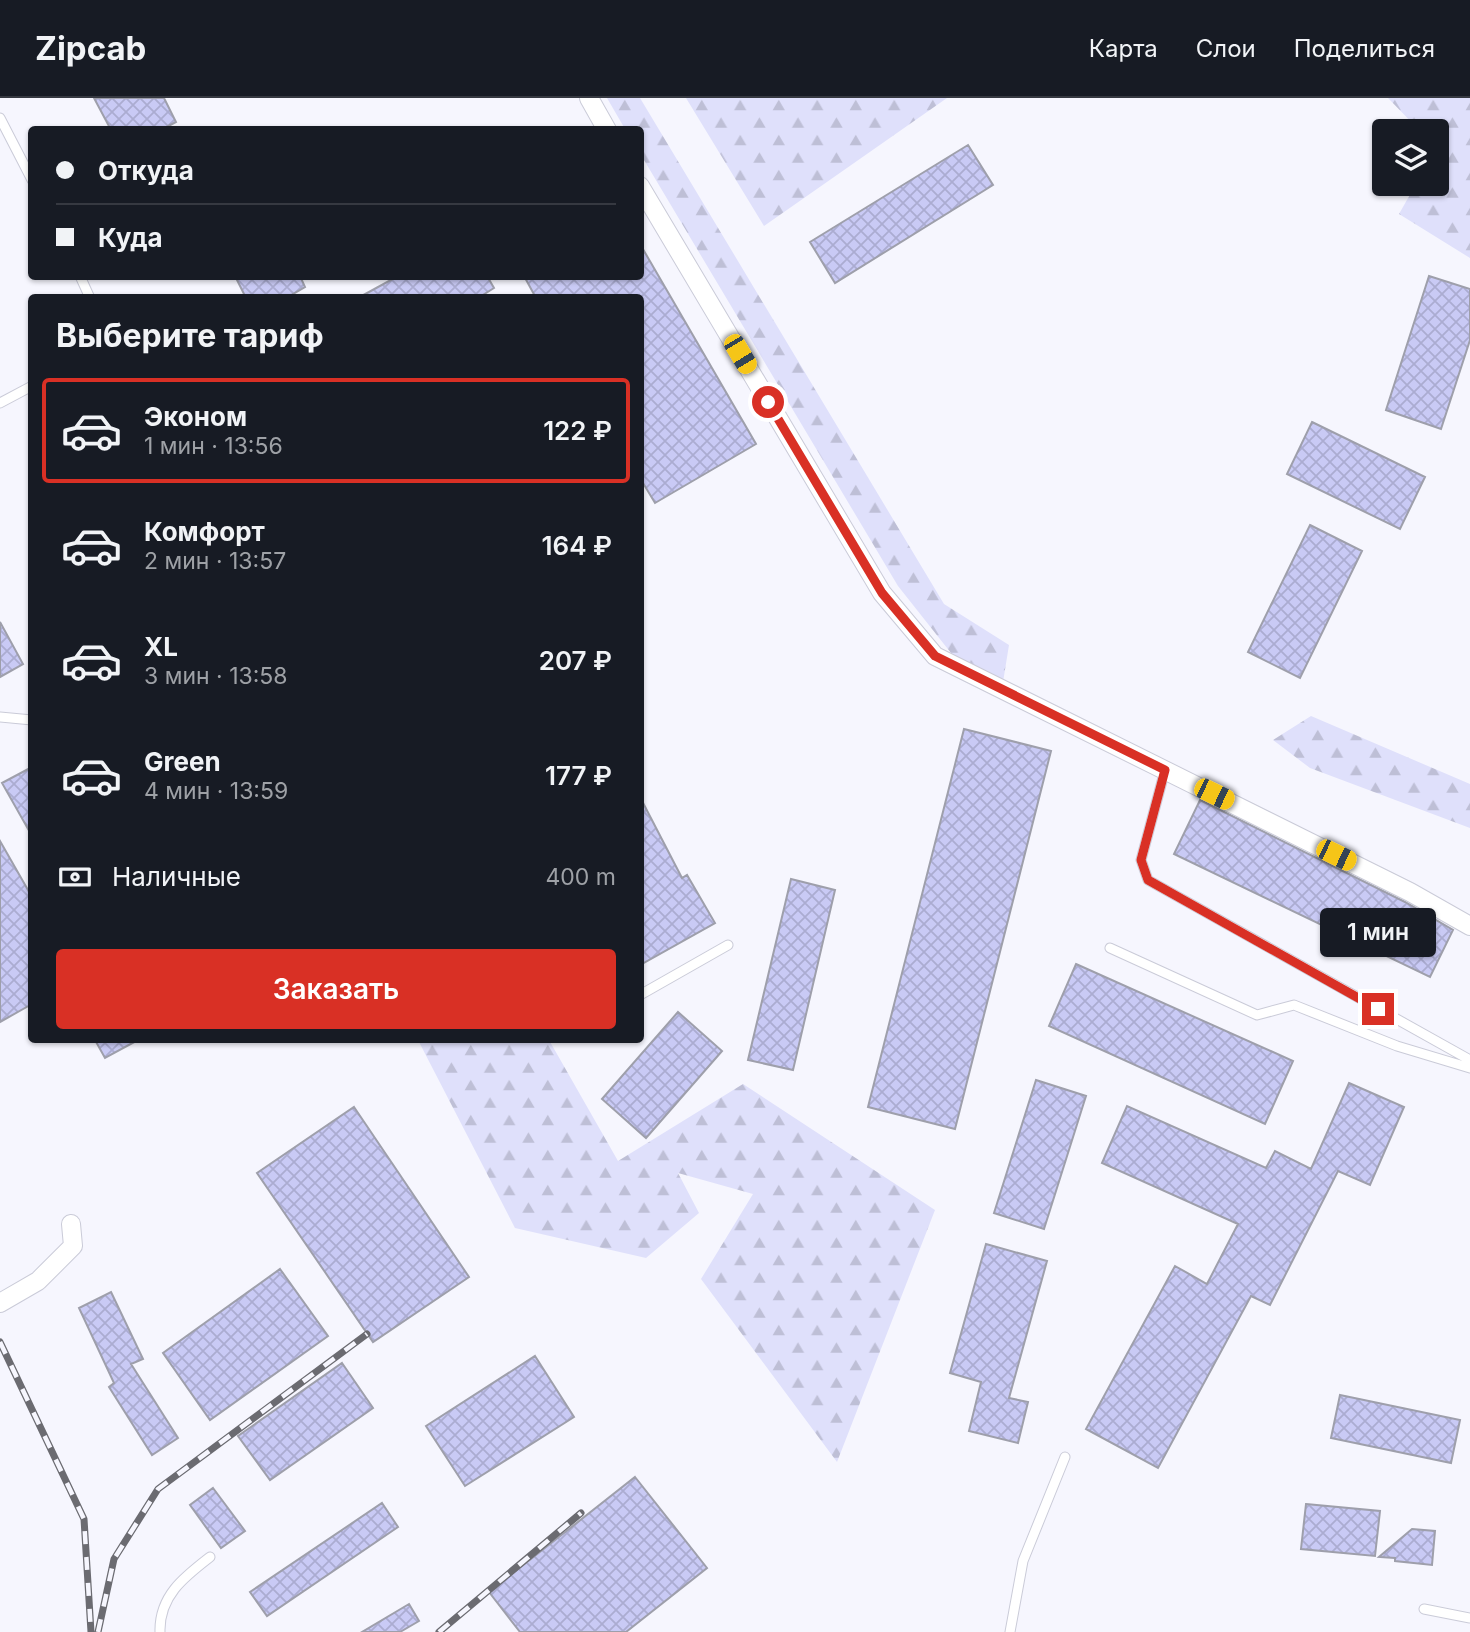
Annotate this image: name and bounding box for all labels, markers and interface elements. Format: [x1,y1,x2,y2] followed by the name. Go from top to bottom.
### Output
[35,28,146,68] text: Zipcab
[1089,34,1158,63] text: Карта
[1196,34,1256,63] text: Слои
[1294,34,1435,63] text: Поделиться
[1372,119,1449,196] map controls
[1372,119,1449,196] button: layers
[98,155,194,186] text: Откуда
[98,222,163,253] text: Куда
[56,316,324,355] text: Выберите тариф
[721,331,760,377] car
[752,386,784,418] route start
[60,399,123,462] icon: car
[144,401,247,432] text: Эконом
[543,415,612,446] text: 122 ₽
[144,432,283,460] text: 1 мин · 13:56
[60,514,123,577] icon: car
[144,516,265,547] text: Комфорт
[542,530,612,561] text: 164 ₽
[144,547,286,575] text: 2 мин · 13:57
[60,629,123,692] icon: car
[144,631,178,662] text: XL
[539,645,612,676] text: 207 ₽
[144,662,288,690] text: 3 мин · 13:58
[60,744,123,807] icon: car
[144,746,221,777] text: Green
[545,760,612,791] text: 177 ₽
[1191,775,1238,813] car
[144,777,288,805] text: 4 мин · 13:59
[1313,836,1360,874] car
[56,858,94,896] icon: cash
[112,861,241,892] text: Наличные
[546,863,616,891] text: 400 m
[1320,908,1436,956] callout: 1 мин
[1347,918,1409,946] text: 1 мин
[56,949,616,1029] button: Заказать
[1362,993,1394,1025] route end

